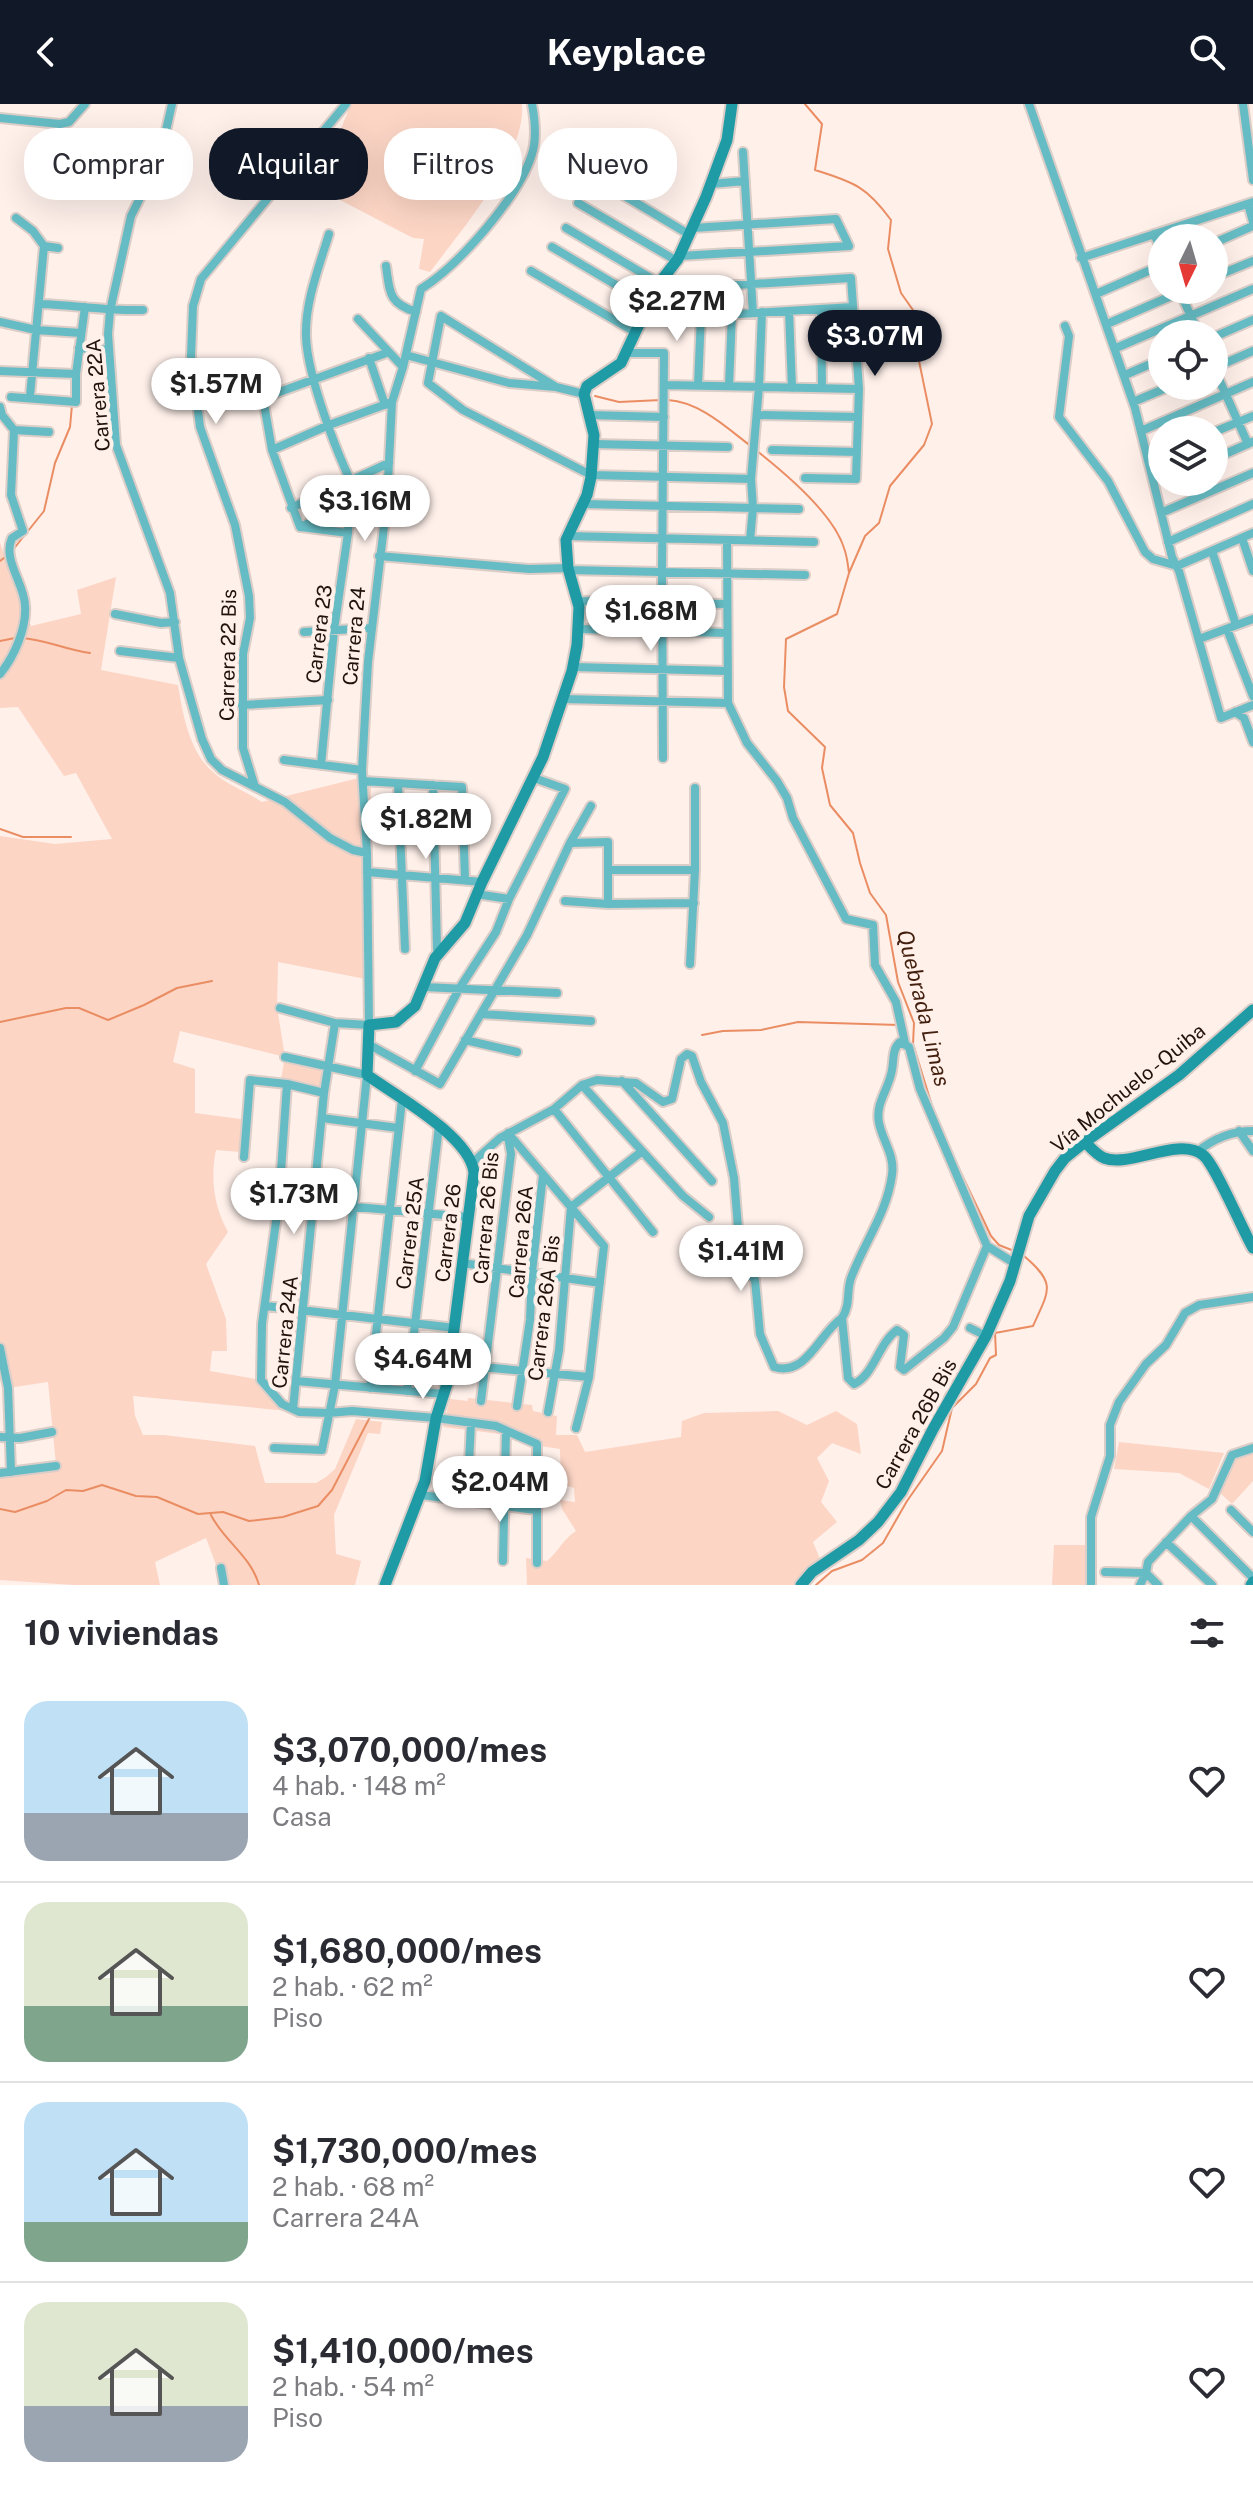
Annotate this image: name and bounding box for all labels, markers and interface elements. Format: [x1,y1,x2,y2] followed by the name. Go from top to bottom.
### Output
[24,30,68,74] icon: back
[1185,30,1229,74] icon: search
[547,31,706,73] text: Keyplace
[24,128,193,200] chip: Comprar
[209,128,368,200] chip: Alquilar
[384,128,522,200] chip: Filtros
[538,128,677,200] chip: Nuevo
[1148,224,1228,304] north arrow
[1148,224,1228,496] map controls
[612,275,742,343] pin: $2.27M
[628,285,726,316] text: $2.27M
[810,310,940,378] pin: $3.07M
[826,320,924,351] text: $3.07M
[1148,320,1228,400] button: locate
[81,338,115,452] street label: Carrera 22A
[151,358,281,426] pin: $1.57M
[169,368,263,399] text: $1.57M
[1148,416,1228,496] button: layers
[300,475,430,543] pin: $3.16M
[318,485,412,516] text: $3.16M
[301,583,337,685] street label: Carrera 23
[338,585,370,687] street label: Carrera 24
[586,585,716,653] pin: $1.68M
[215,589,241,721] street label: Carrera 22 Bis
[604,595,698,626] text: $1.68M
[361,793,491,861] pin: $1.82M
[379,803,473,834] text: $1.82M
[892,927,956,1089] water label: Quebrada Limas
[1046,1018,1210,1158] street label: Vía Mochuelo - Quiba
[468,1151,504,1285] street label: Carrera 26 Bis
[229,1168,359,1236] pin: $1.73M
[391,1175,429,1291] street label: Carrera 25A
[249,1178,339,1209] text: $1.73M
[430,1182,466,1284] street label: Carrera 26
[504,1184,538,1300] street label: Carrera 26A
[676,1225,806,1293] pin: $1.41M
[523,1234,565,1382] street label: Carrera 26A Bis
[697,1235,785,1266] text: $1.41M
[267,1274,303,1390] street label: Carrera 24A
[358,1333,488,1401] pin: $4.64M
[373,1343,473,1374] text: $4.64M
[870,1354,962,1494] street label: Carrera 26B Bis
[435,1456,565,1524] pin: $2.04M
[451,1466,549,1497] text: $2.04M
[1185,1611,1229,1655] icon: filters
[24,1613,219,1653] text: 10 viviendas
[272,1730,547,1770] text: $3,070,000/mes
[88,1733,184,1829] icon: home
[1185,1759,1229,1803] icon: heart
[272,1770,446,1801] text: 4 hab. · 148 m²
[272,1801,332,1832] text: Casa
[272,1931,542,1971] text: $1,680,000/mes
[88,1934,184,2030] icon: home
[1185,1960,1229,2004] icon: heart
[272,1971,433,2002] text: 2 hab. · 62 m²
[272,2002,323,2033] text: Piso
[272,2131,538,2171] text: $1,730,000/mes
[88,2134,184,2230] icon: home
[1185,2160,1229,2204] icon: heart
[272,2171,434,2202] text: 2 hab. · 68 m²
[272,2202,420,2233] text: Carrera 24A
[272,2331,534,2371] text: $1,410,000/mes
[88,2334,184,2430] icon: home
[1185,2360,1229,2404] icon: heart
[272,2371,434,2402] text: 2 hab. · 54 m²
[272,2402,323,2433] text: Piso

